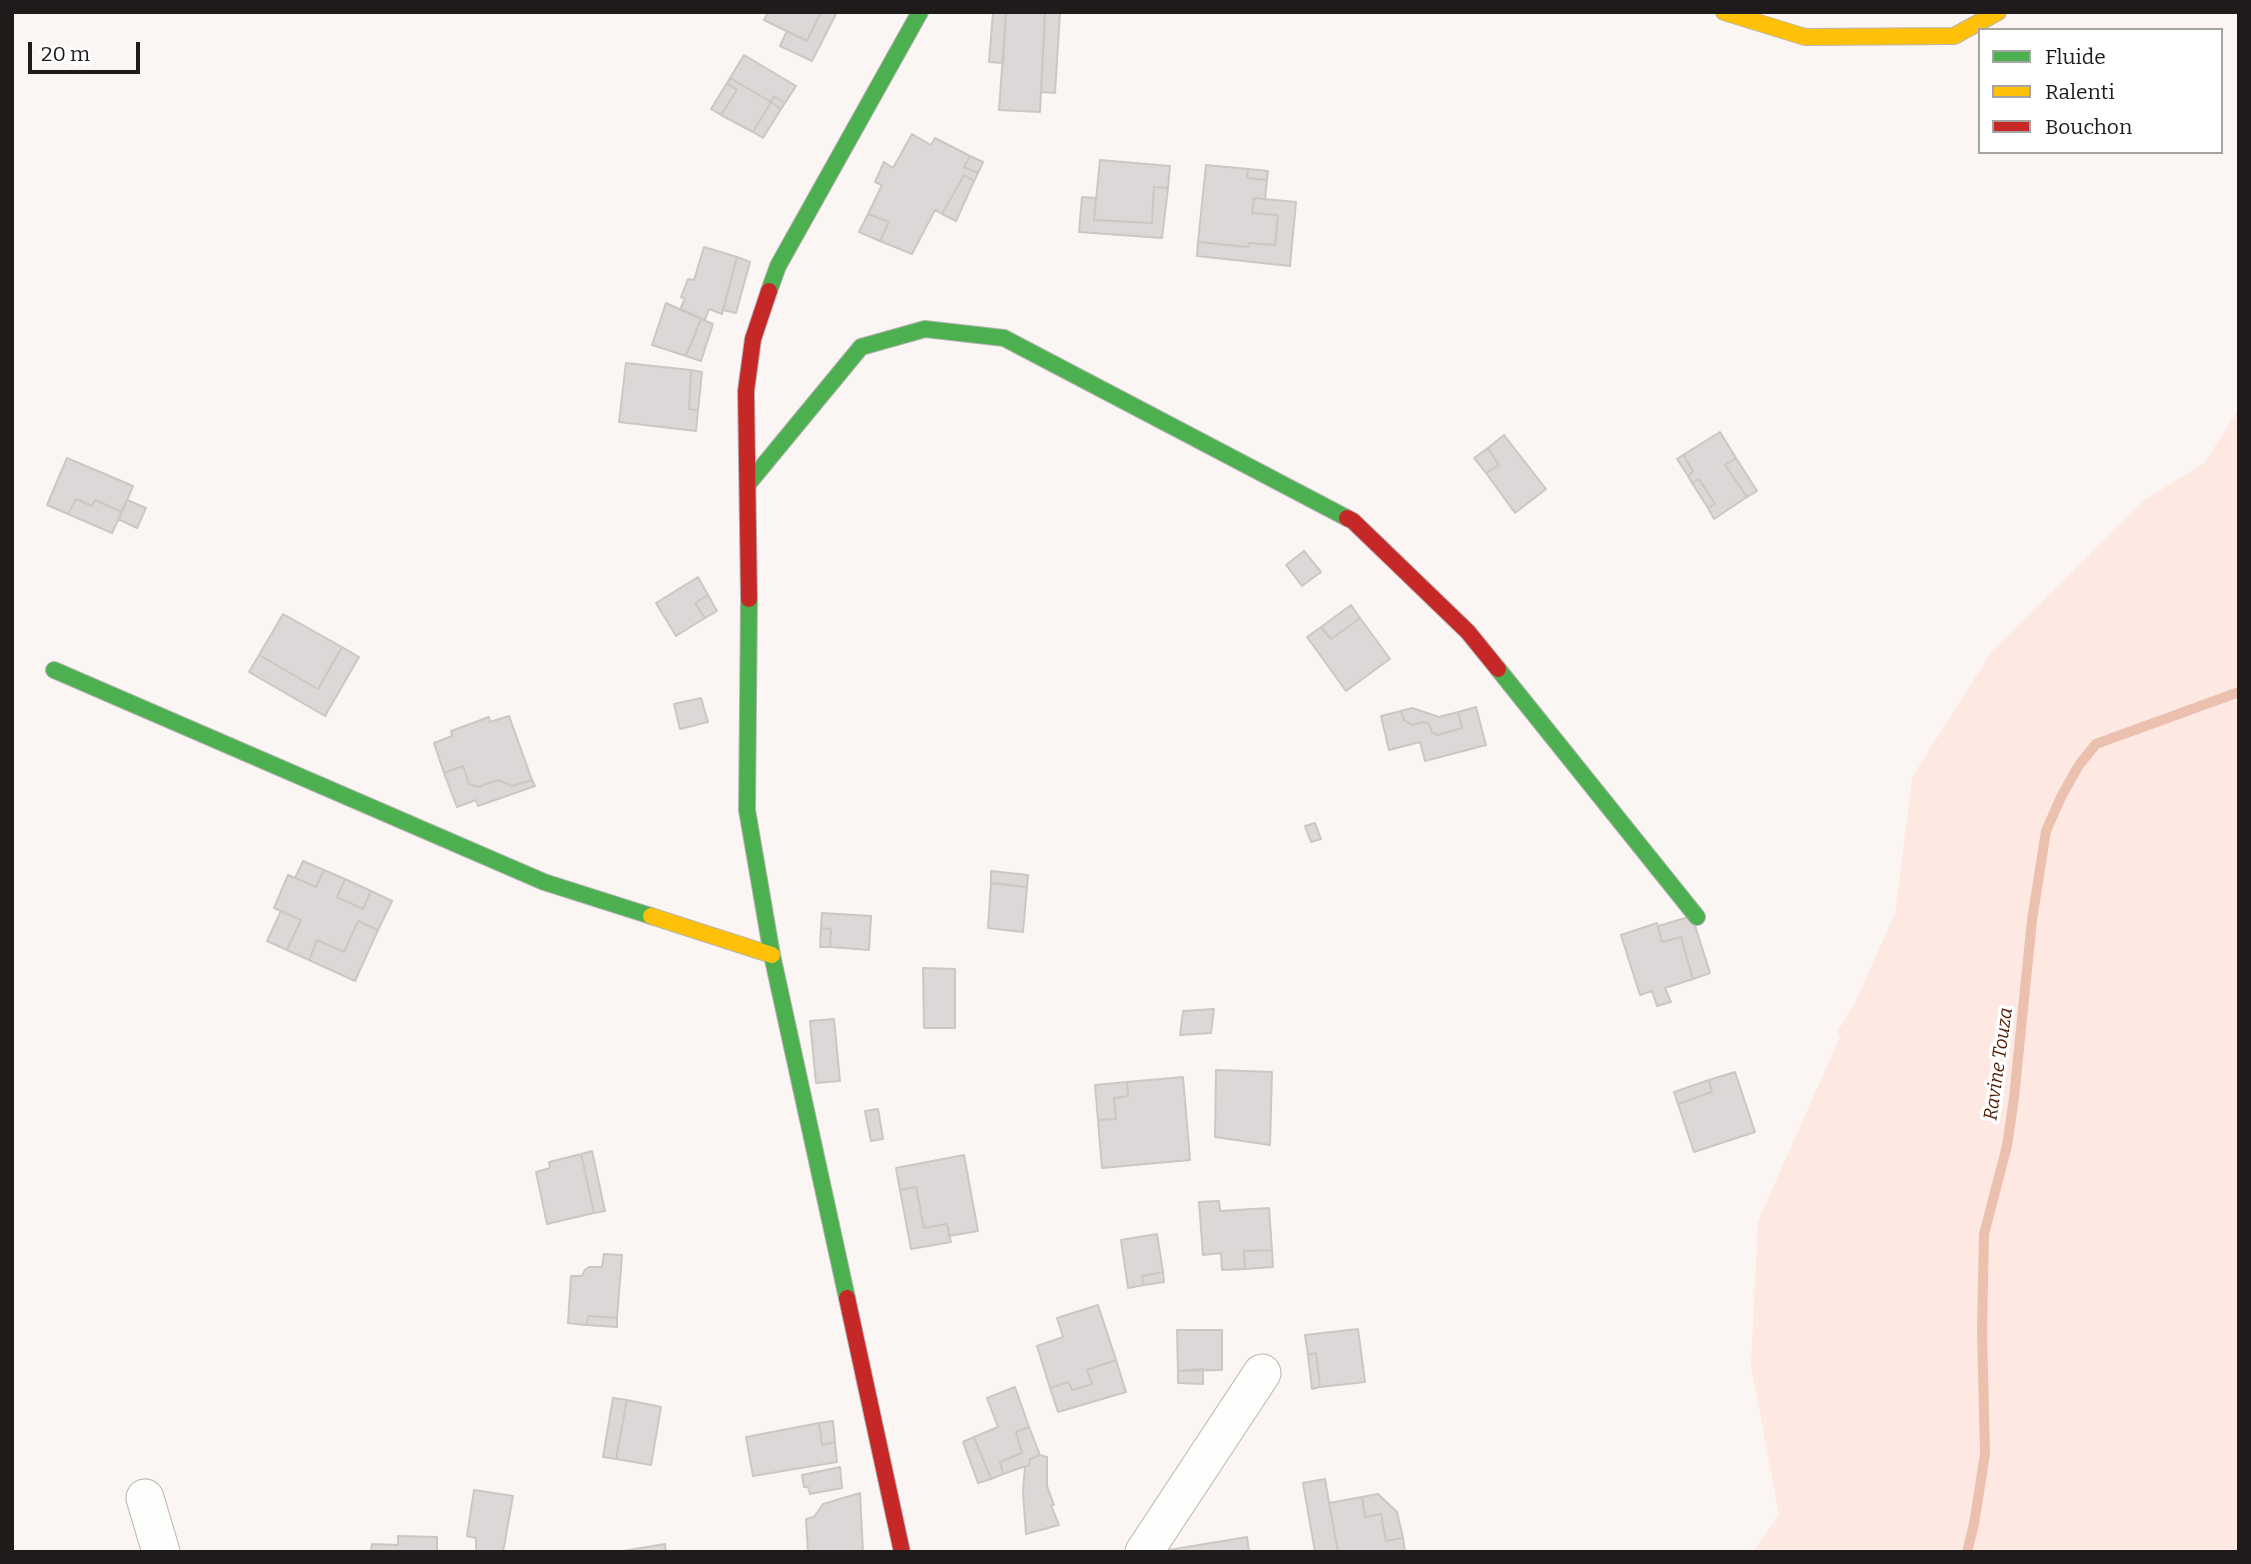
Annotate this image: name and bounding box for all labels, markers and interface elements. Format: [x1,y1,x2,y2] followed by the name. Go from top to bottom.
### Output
[32,28,144,72] scale bar
[1978,28,2223,154] legend
[41,41,90,67] text: 20 m
[2045,44,2106,70] text: Fluide
[2045,79,2115,105] text: Ralenti
[2045,114,2132,140] text: Bouchon
[1980,1006,2018,1122] water label: Ravine Touza

